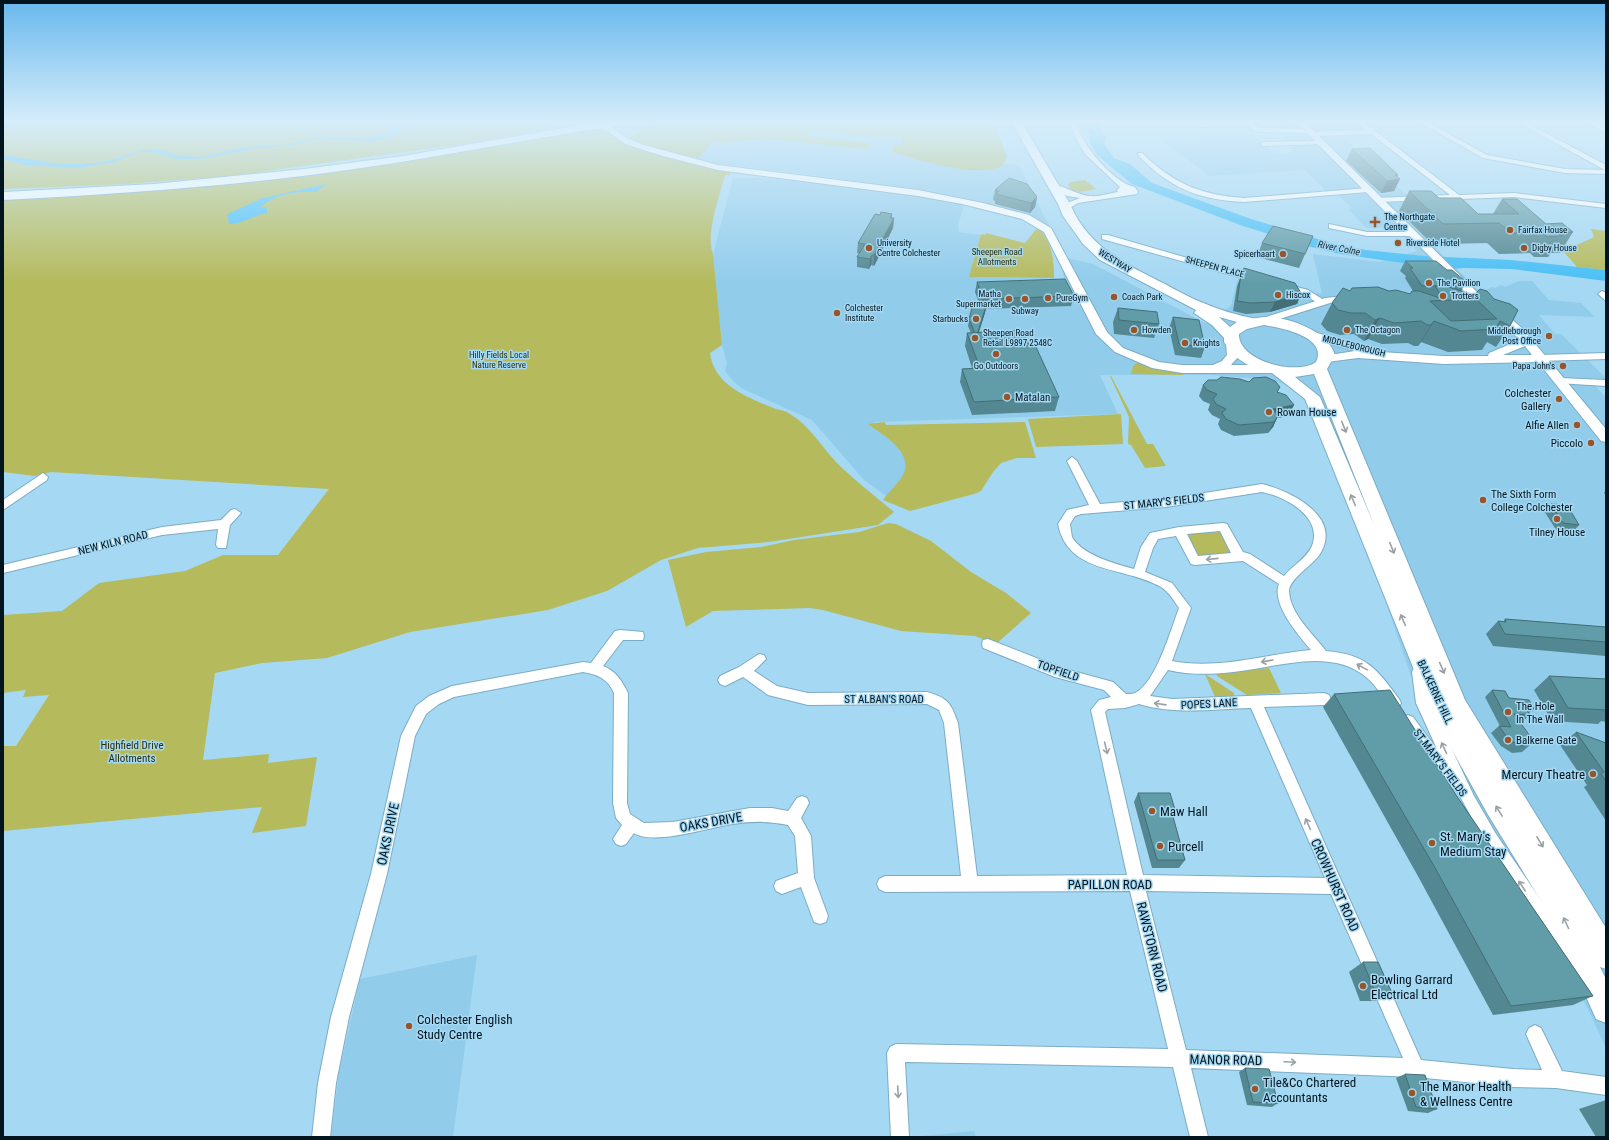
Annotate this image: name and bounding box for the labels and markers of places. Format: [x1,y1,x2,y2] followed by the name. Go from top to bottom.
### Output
[1384,212,1435,232] place label: The Northgate Centre
[1369,216,1381,228] marker: The Northgate Centre
[1505,225,1515,235] marker: Fairfax House
[1518,225,1567,235] place label: Fairfax House
[877,238,941,258] place label: University Centre Colchester
[1393,238,1403,248] marker: Riverside Hotel
[1406,238,1460,248] place label: Riverside Hotel
[864,243,874,253] marker: University Centre Colchester
[1519,243,1529,253] marker: Digby House
[1532,243,1577,253] place label: Digby House
[1234,249,1275,259] place label: Spicerhaart
[1278,249,1288,259] marker: Spicerhaart
[1424,278,1434,288] marker: The Pavilion
[1437,278,1480,288] place label: The Pavilion
[956,289,1001,309] place label: Matha Supermarket
[1273,290,1283,300] marker: Hiscox
[1286,290,1310,300] place label: Hiscox
[1438,291,1448,301] marker: Trotters
[1451,291,1479,301] place label: Trotters
[1109,292,1119,302] marker: Coach Park
[1122,292,1163,302] place label: Coach Park
[1043,293,1053,303] marker: PureGym
[1056,293,1088,303] place label: PureGym
[1004,294,1014,304] marker: Matha Supermarket
[1020,294,1030,304] marker: Subway
[845,303,883,323] place label: Colchester Institute
[1011,306,1039,316] place label: Subway
[832,308,842,318] marker: Colchester Institute
[933,314,968,324] place label: Starbucks
[971,314,981,324] marker: Starbucks
[1129,325,1139,335] marker: Howden
[1142,325,1171,335] place label: Howden
[1342,325,1352,335] marker: The Octagon
[1355,325,1400,335] place label: The Octagon
[1488,326,1541,346] place label: Middleborough Post Office
[983,328,1052,348] place label: Sheepen Road Retail L9897 2548C
[1544,331,1554,341] marker: Middleborough Post Office
[970,333,980,343] marker: Sheepen Road Retail L9897 2548C
[1180,338,1190,348] marker: Knights
[1193,338,1220,348] place label: Knights
[991,349,1001,359] marker: Go Outdoors
[974,361,1018,371] place label: Go Outdoors
[1512,361,1555,371] place label: Papa John's
[1558,361,1568,371] marker: Papa John's
[1504,387,1552,413] place label: Colchester Gallery
[1015,391,1050,404] place label: Matalan
[1002,392,1012,402] marker: Matalan
[1554,394,1564,404] marker: Colchester Gallery
[1277,406,1336,419] place label: Rowan House
[1264,407,1274,417] marker: Rowan House
[1525,419,1569,432] place label: Alfie Allen
[1572,420,1582,430] marker: Alfie Allen
[1551,437,1583,450] place label: Piccolo
[1586,438,1596,448] marker: Piccolo
[1491,488,1573,514] place label: The Sixth Form College Colchester
[1478,495,1488,505] marker: The Sixth Form College Colchester
[1552,514,1562,524] marker: Tilney House
[1529,526,1585,539] place label: Tilney House
[1516,700,1564,726] place label: The Hole In The Wall
[1503,707,1513,717] marker: The Hole In The Wall
[1516,734,1576,747] place label: Balkerne Gate
[1503,735,1513,745] marker: Balkerne Gate
[1502,767,1585,782] place label: Mercury Theatre
[1588,769,1598,779] marker: Mercury Theatre
[1160,804,1208,819] place label: Maw Hall
[1147,806,1157,816] marker: Maw Hall
[1440,829,1507,859] place label: St. Mary's Medium Stay
[1427,838,1437,848] marker: St. Mary's Medium Stay
[1168,839,1203,854] place label: Purcell
[1155,841,1165,851] marker: Purcell
[1371,972,1453,1002] place label: Bowling Garrard Electrical Ltd
[1358,981,1368,991] marker: Bowling Garrard Electrical Ltd
[417,1012,512,1042] place label: Colchester English Study Centre
[404,1021,414,1031] marker: Colchester English Study Centre
[1263,1075,1356,1105] place label: Tile&Co Chartered Accountants
[1420,1079,1513,1109] place label: The Manor Health & Wellness Centre
[1250,1084,1260,1094] marker: Tile&Co Chartered Accountants
[1407,1088,1417,1098] marker: The Manor Health & Wellness Centre

